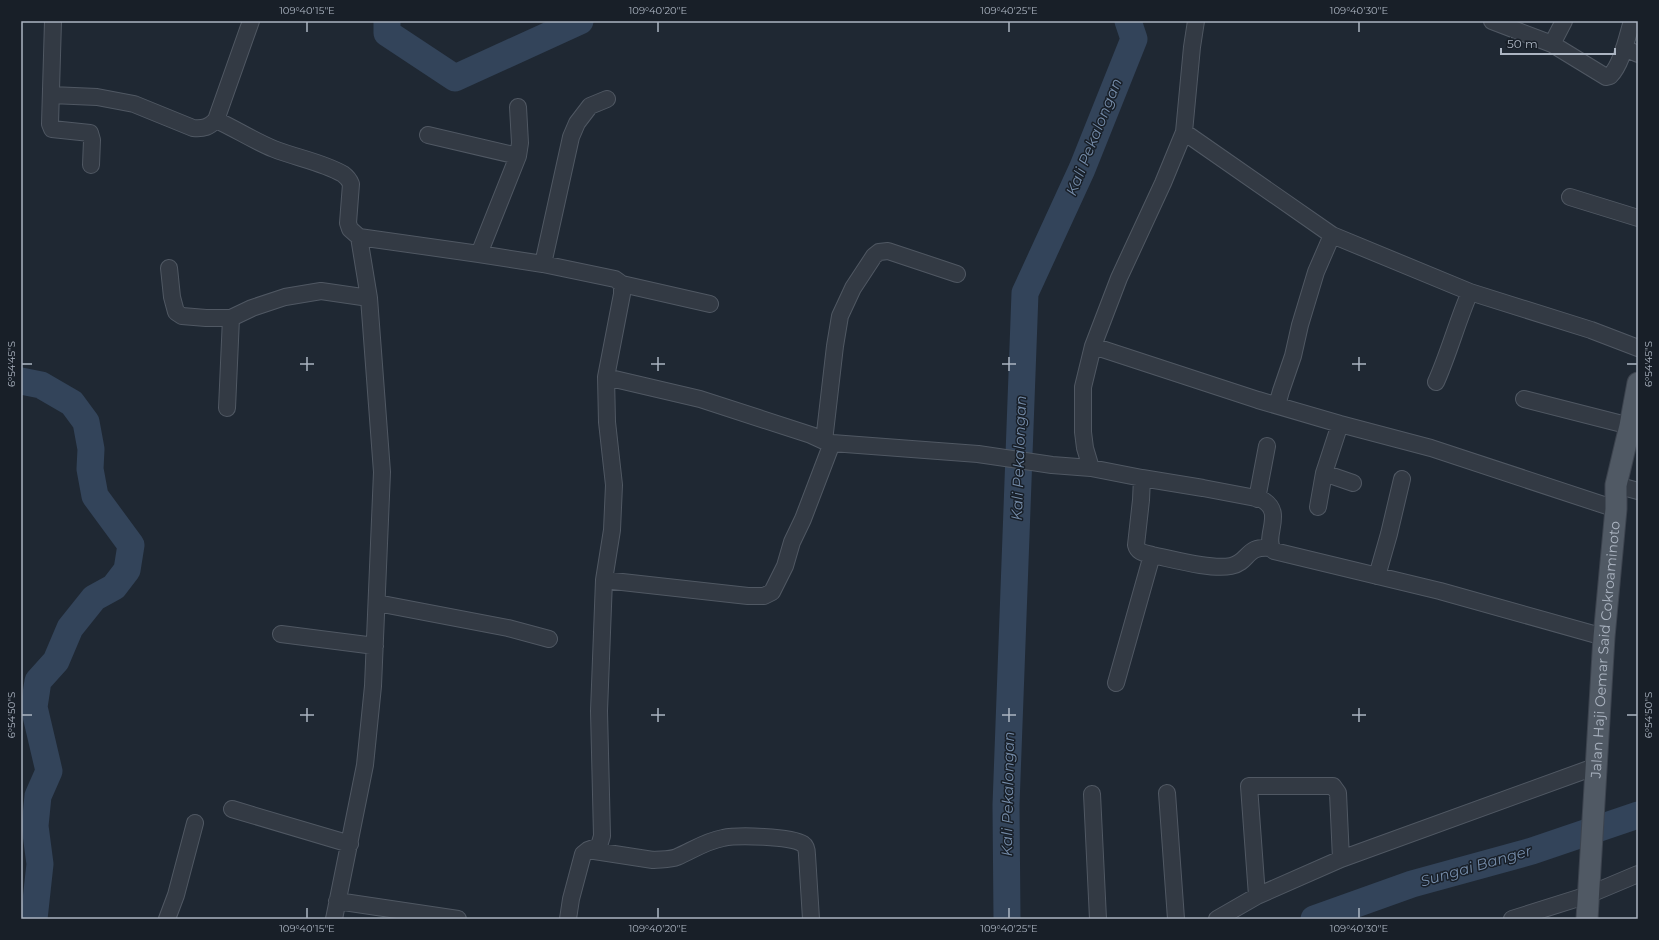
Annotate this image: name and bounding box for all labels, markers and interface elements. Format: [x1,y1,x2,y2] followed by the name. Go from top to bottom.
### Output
[279,4,335,17] text: 109°40'15"E
[629,4,688,17] text: 109°40'20"E
[980,4,1038,17] text: 109°40'25"E
[1330,4,1389,17] text: 109°40'30"E
[1501,30,1615,56] scale bar
[1507,36,1538,51] text: 50 m
[1061,75,1126,198] water label: Kali Pekalongan
[5,341,18,387] text: 6°54'45"S
[1642,341,1655,387] text: 6°54'45"S
[1007,395,1030,521] water label: Kali Pekalongan
[1586,520,1624,780] street label: Jalan Haji Oemar Said Cokroaminoto
[5,692,18,738] text: 6°54'50"S
[1642,692,1655,738] text: 6°54'50"S
[997,731,1018,857] water label: Kali Pekalongan
[1418,840,1535,890] water label: Sungai Banger
[279,922,335,935] text: 109°40'15"E
[629,922,688,935] text: 109°40'20"E
[980,922,1038,935] text: 109°40'25"E
[1330,922,1389,935] text: 109°40'30"E

